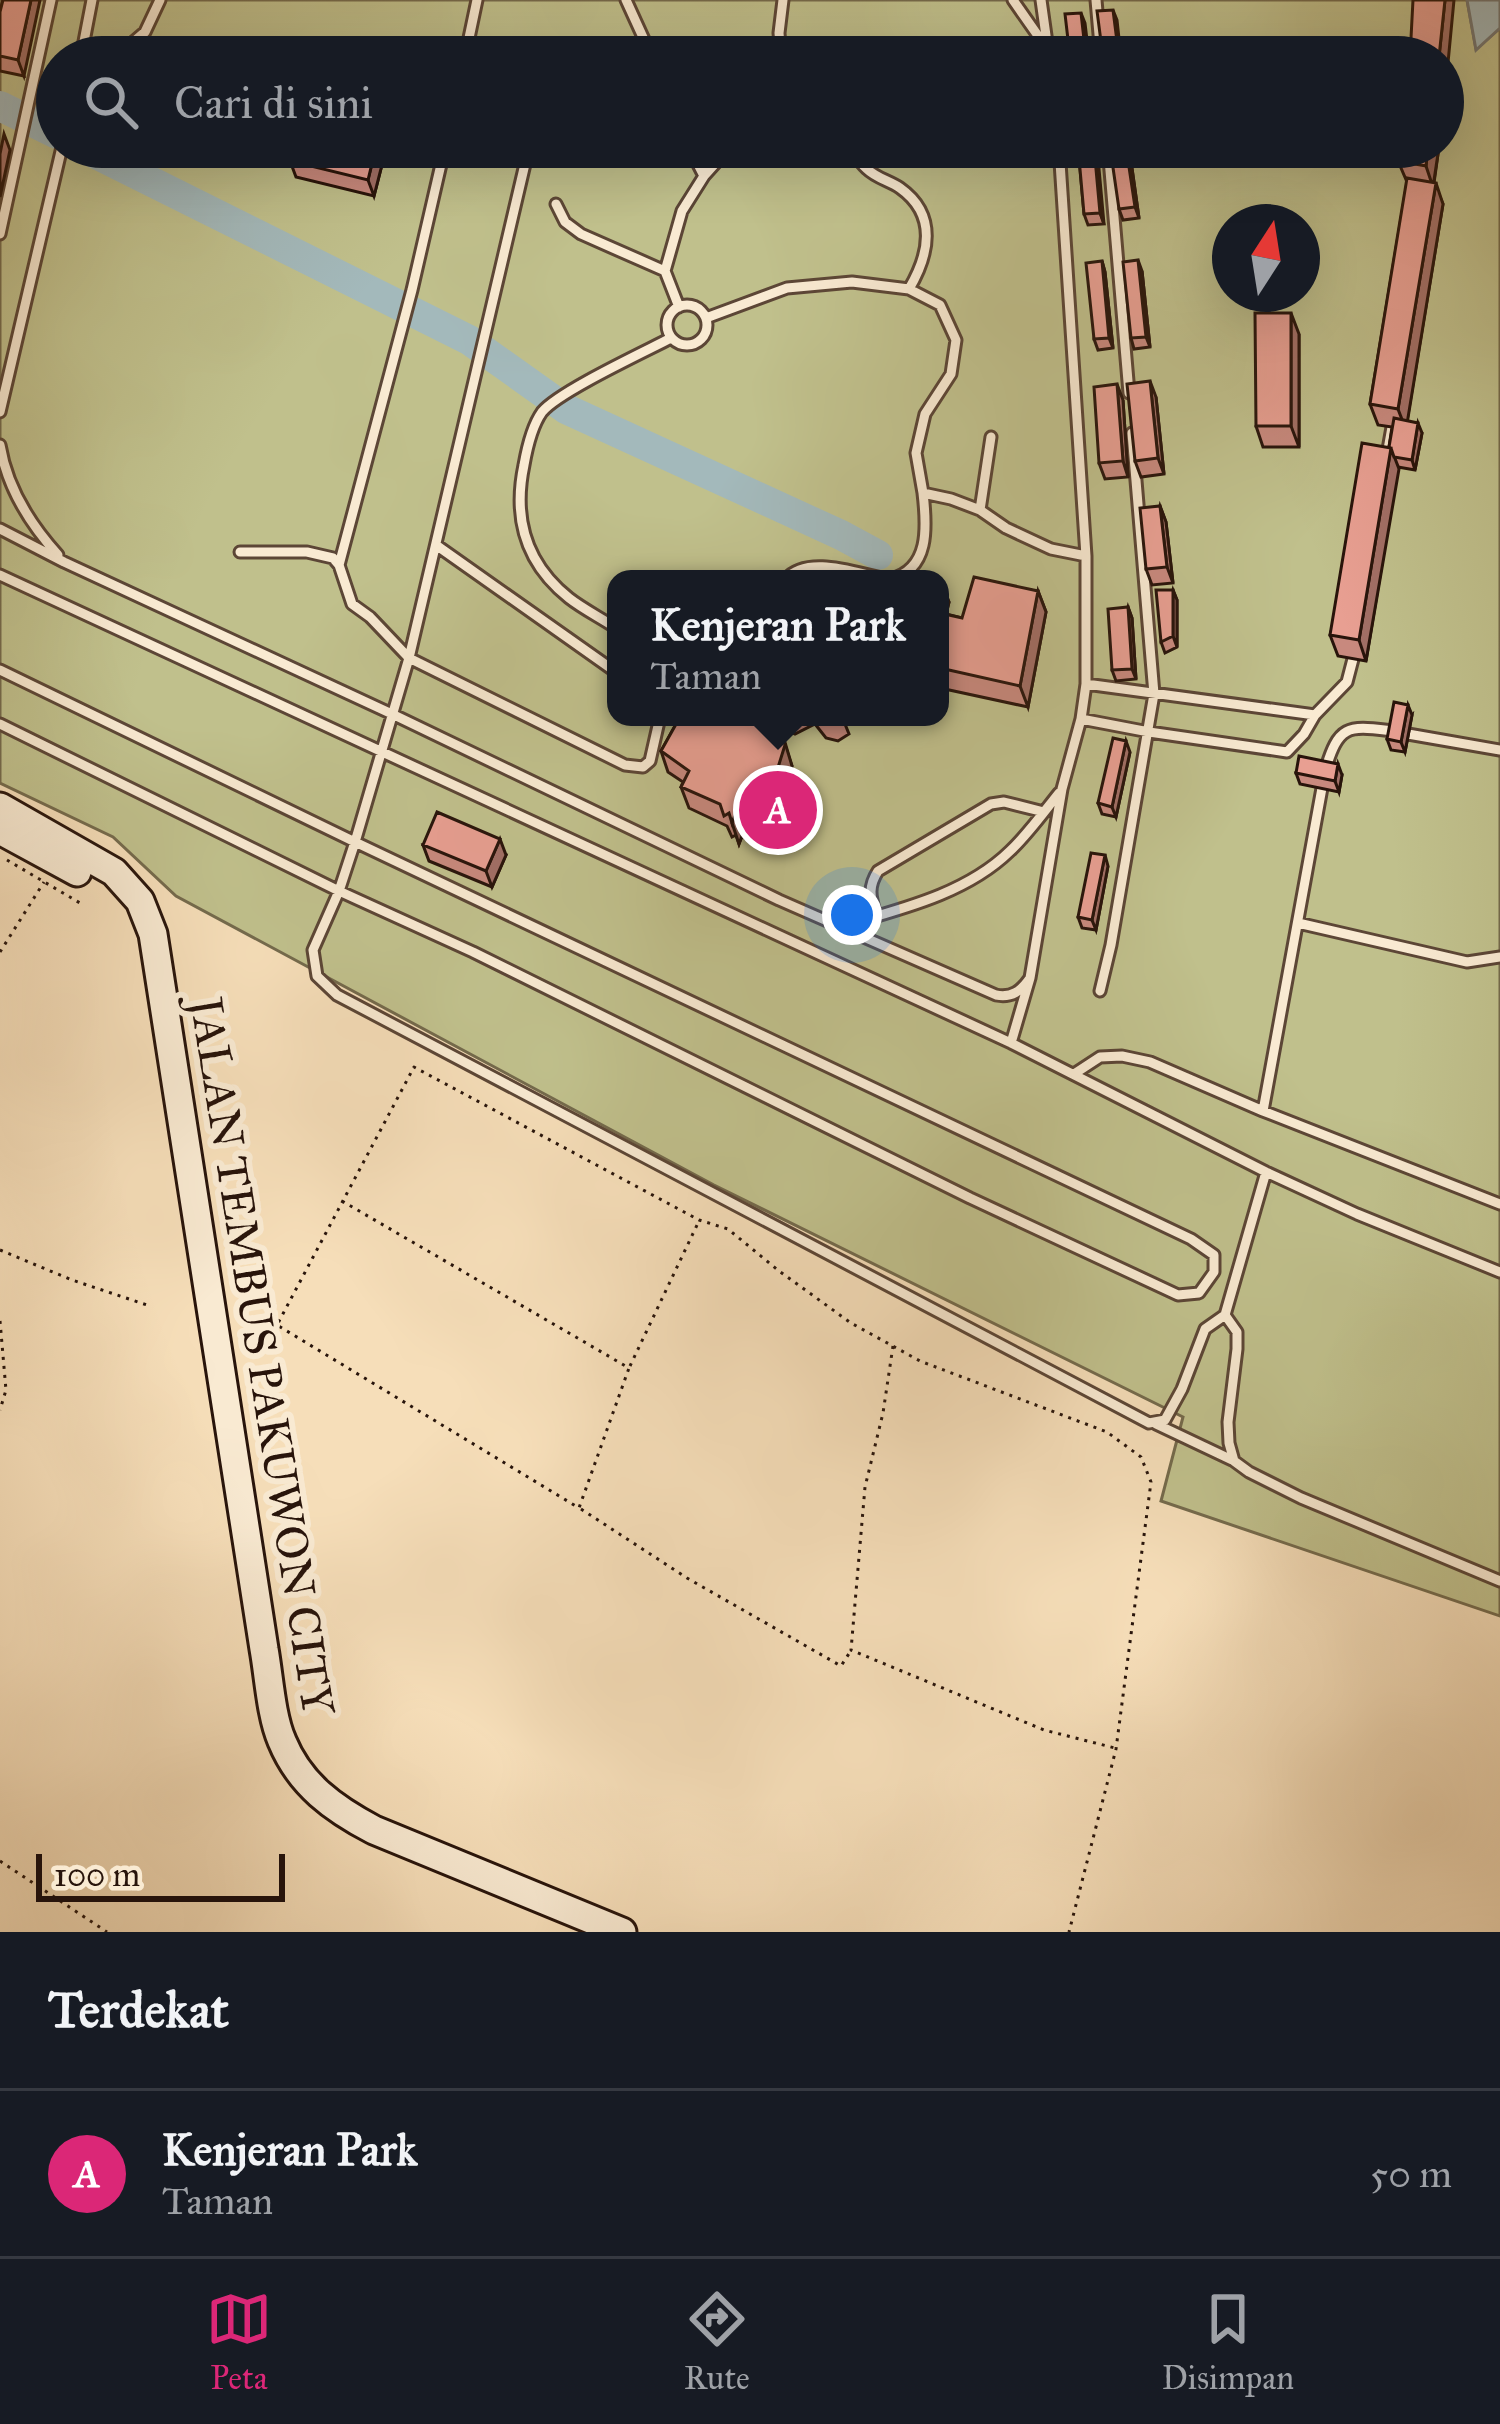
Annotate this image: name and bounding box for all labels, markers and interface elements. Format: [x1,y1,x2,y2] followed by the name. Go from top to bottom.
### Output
[36,36,1464,168] search box
[78,69,144,135] icon: search
[174,75,373,130] text: Cari di sini
[1212,204,1320,312] north arrow
[607,570,949,726] popup
[650,597,906,652] text: Kenjeran Park
[650,652,761,700] text: Taman
[739,765,817,855] pin: A
[822,885,882,945] your location
[178,989,347,1720] street label: JALAN TEMBUS PAKUWON CITY
[36,1848,285,1901] scale bar
[54,1855,140,1895] text: 100 m
[48,1979,229,2041] text: Terdekat
[162,2122,418,2177] text: Kenjeran Park
[74,2150,100,2198] text: A
[1370,2150,1452,2198] text: 50 m
[162,2177,273,2225] text: Taman
[206,2286,272,2398] tab: Peta
[684,2286,750,2398] tab: Rute
[1162,2286,1294,2398] tab: Disimpan

